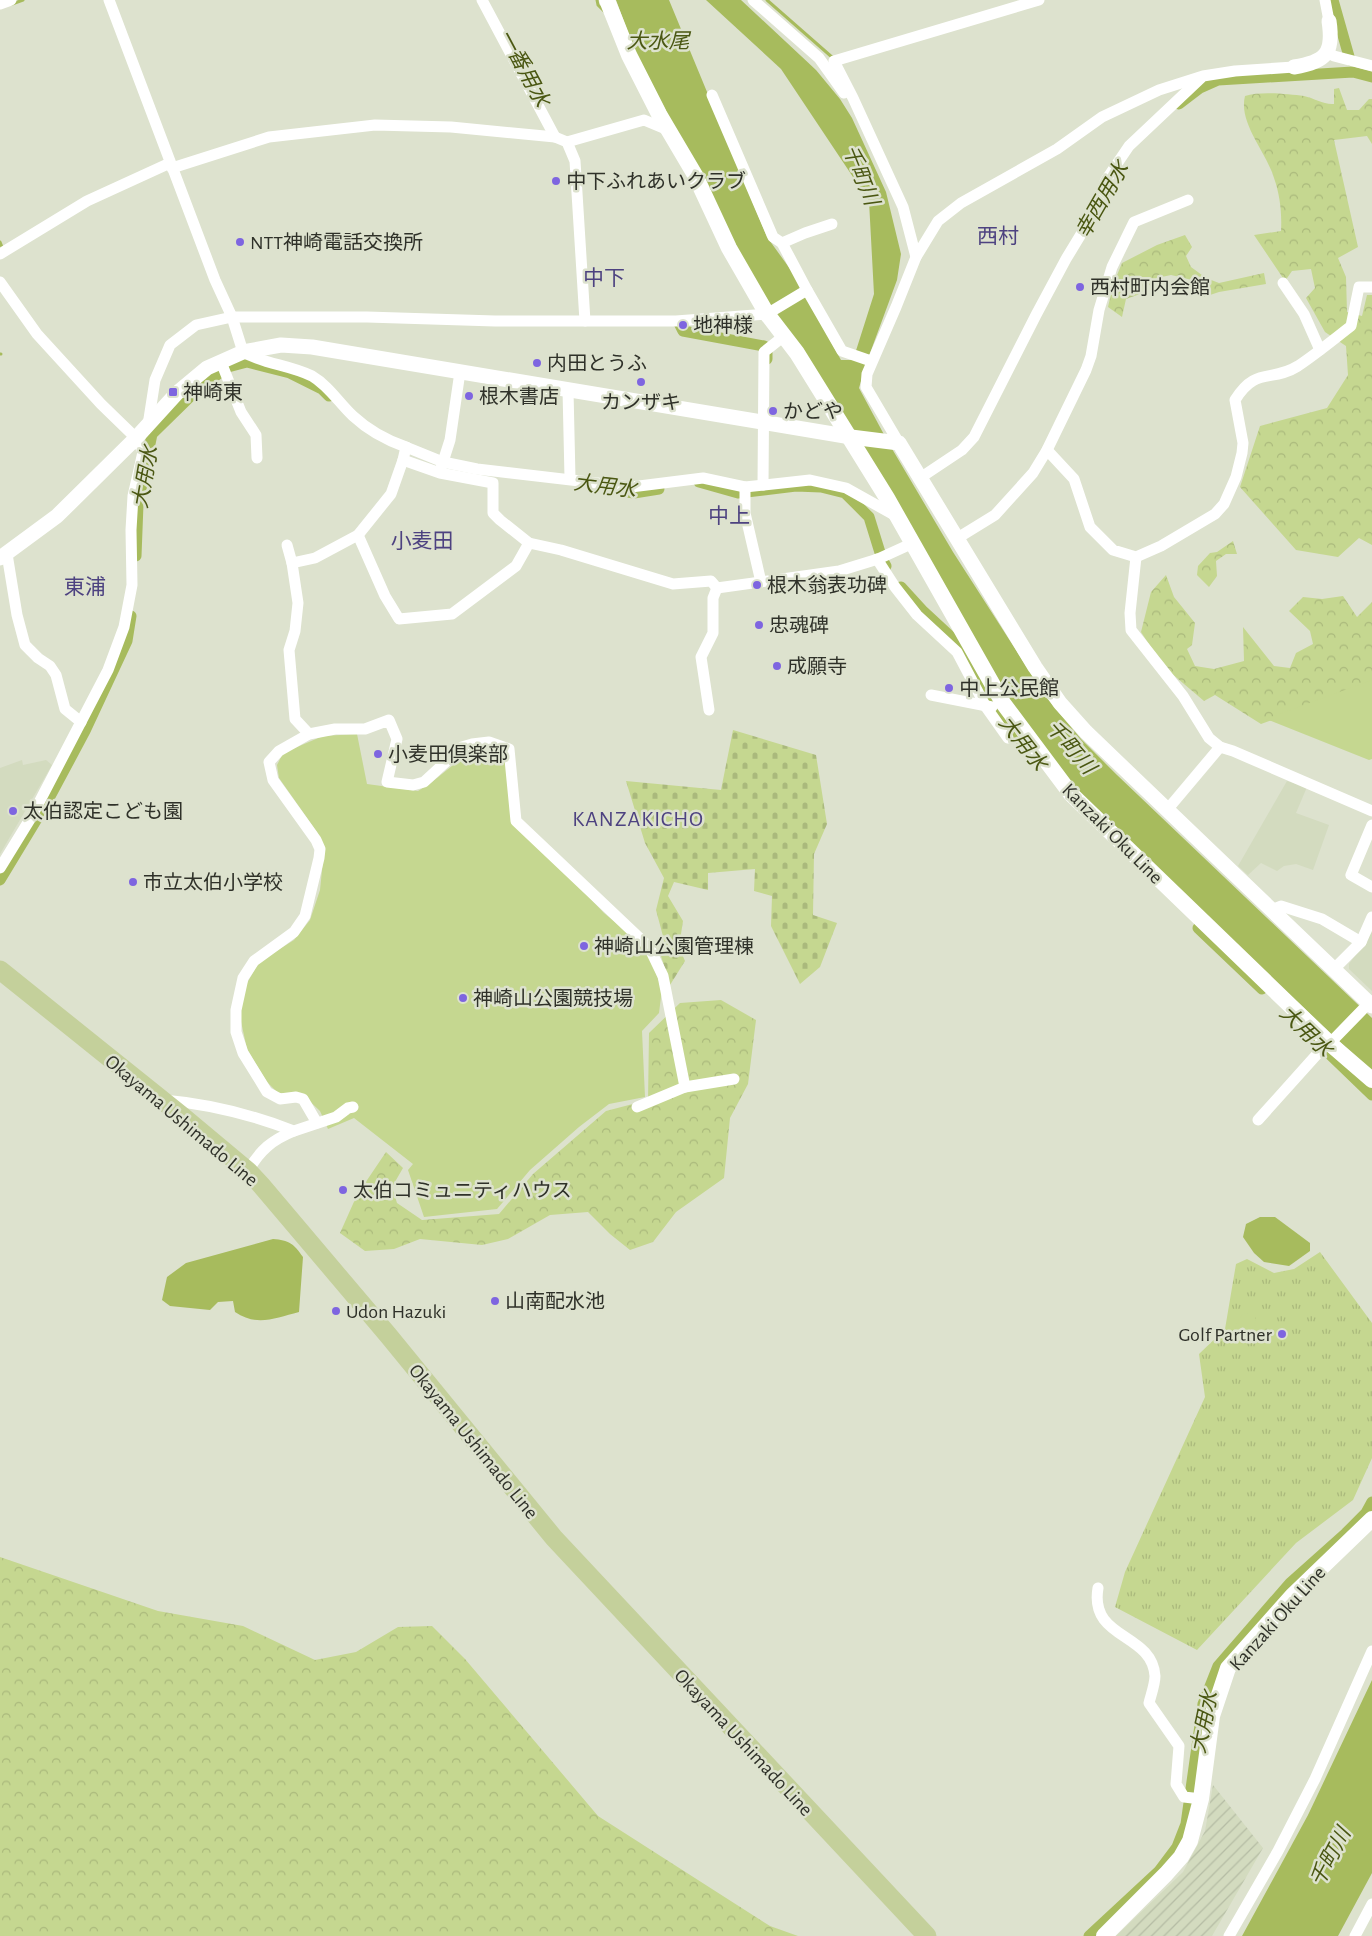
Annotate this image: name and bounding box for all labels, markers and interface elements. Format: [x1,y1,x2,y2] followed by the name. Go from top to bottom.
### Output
[495,26,554,112] water label: 一番用水
[627,30,691,52] water label: 大水尾
[839,142,884,210] water label: 千町川
[1071,156,1134,242] water label: 幸西用水
[566,170,746,192] place label: 中下ふれあいクラブ
[550,175,562,187] marker: 中下ふれあいクラブ
[977,225,1019,247] district label: 西村
[250,232,423,253] place label: NTT神崎電話交換所
[234,236,246,248] marker: NTT神崎電話交換所
[583,267,625,289] district label: 中下
[1090,277,1210,298] place label: 西村町内会館
[1074,281,1086,293] marker: 西村町内会館
[693,315,753,336] place label: 地神様
[677,319,689,331] marker: 地神様
[547,353,647,374] place label: 内田とうふ
[531,357,543,369] marker: 内田とうふ
[635,376,647,388] marker: カンザキ
[183,382,243,403] place label: 神崎東
[167,386,179,398] marker: 神崎東
[479,386,559,407] place label: 根木書店
[463,390,475,402] marker: 根木書店
[601,393,681,413] place label: カンザキ
[783,401,843,422] place label: かどや
[767,405,779,417] marker: かどや
[129,442,162,510] water label: 大用水
[572,471,640,501] water label: 大用水
[708,505,750,527] district label: 中上
[391,530,454,552] district label: 小麦田
[767,574,887,596] place label: 根木翁表功碑
[64,576,106,598] district label: 東浦
[751,579,763,591] marker: 根木翁表功碑
[769,615,829,636] place label: 忠魂碑
[753,619,765,631] marker: 忠魂碑
[787,656,847,677] place label: 成願寺
[771,660,783,672] marker: 成願寺
[959,678,1059,699] place label: 中上公民館
[943,682,955,694] marker: 中上公民館
[995,711,1052,776] water label: 大用水
[1042,716,1101,779] water label: 千町川
[388,744,508,765] place label: 小麦田倶楽部
[372,748,384,760] marker: 小麦田倶楽部
[1058,780,1166,888] street label: Kanzaki Oku Line
[23,800,183,822] place label: 太伯認定こども園
[7,805,19,817] marker: 太伯認定こども園
[572,808,704,830] district label: KANZAKICHO
[143,872,283,893] place label: 市立太伯小学校
[127,876,139,888] marker: 市立太伯小学校
[594,936,754,957] place label: 神崎山公園管理棟
[578,940,590,952] marker: 神崎山公園管理棟
[473,988,633,1009] place label: 神崎山公園競技場
[457,992,469,1004] marker: 神崎山公園競技場
[1276,1001,1338,1062] water label: 大用水
[101,1051,262,1190] street label: Okayama Ushimado Line
[353,1180,572,1201] place label: 太伯コミュニティハウス
[337,1184,349,1196] marker: 太伯コミュニティハウス
[505,1291,605,1312] place label: 山南配水池
[489,1295,501,1307] marker: 山南配水池
[346,1302,446,1322] place label: Udon Hazuki
[330,1305,342,1317] marker: Udon Hazuki
[1179,1325,1273,1345] place label: Golf Partner
[1276,1328,1288,1340] marker: Golf Partner
[405,1360,542,1523] street label: Okayama Ushimado Line
[1226,1563,1330,1675] street label: Kanzaki Oku Line
[670,1665,816,1820] street label: Okayama Ushimado Line
[1187,1687,1222,1755] water label: 大用水
[1305,1822,1355,1890] water label: 千町川

